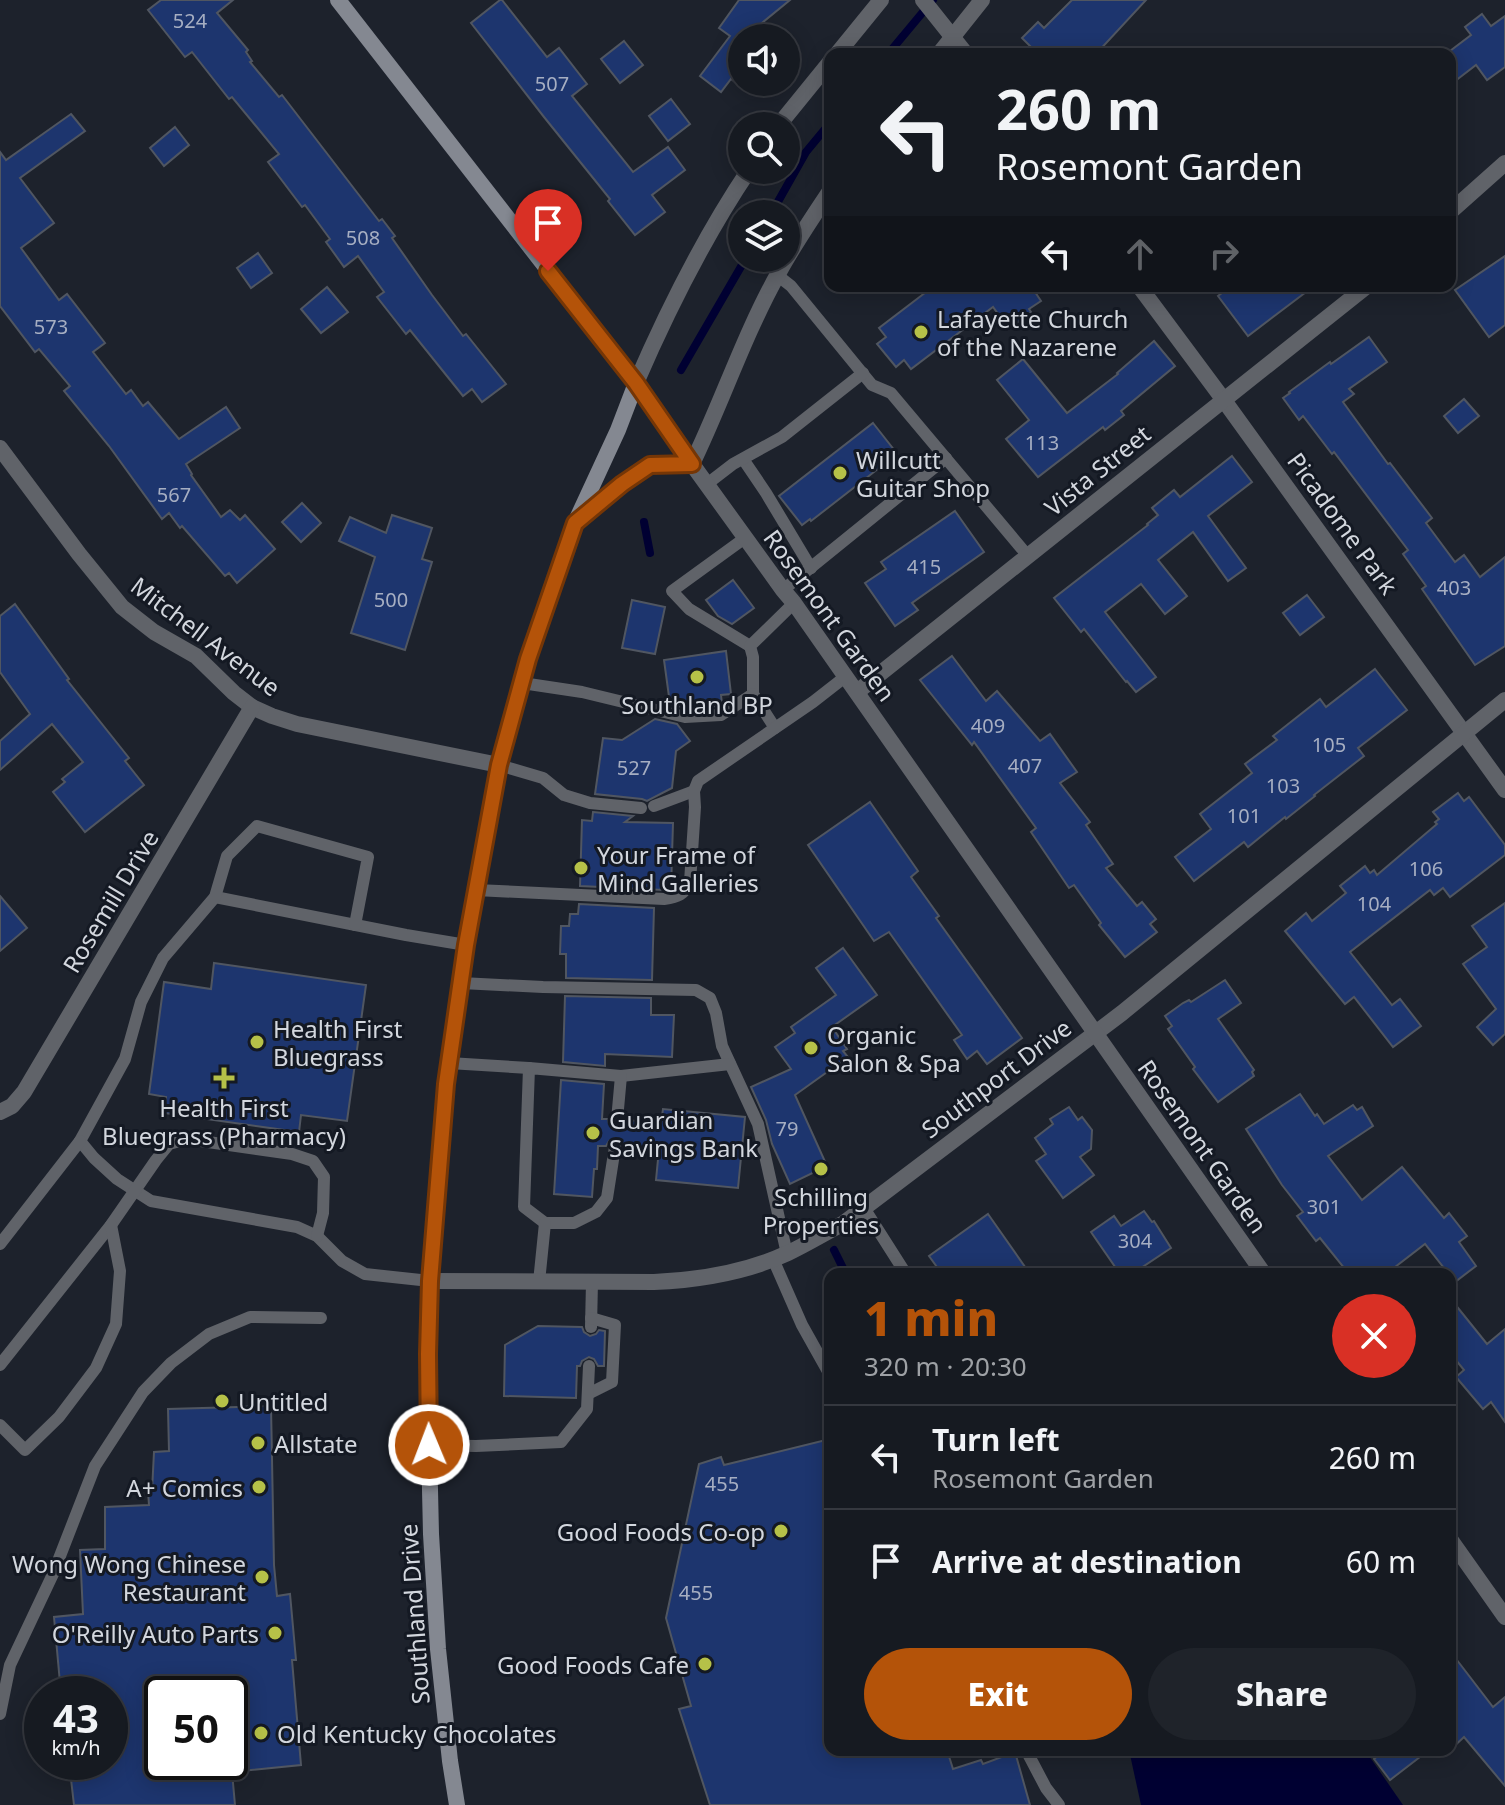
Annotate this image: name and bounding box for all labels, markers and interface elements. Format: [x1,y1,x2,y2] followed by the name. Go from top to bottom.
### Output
[173,7,208,34] house number: 524
[728,24,800,272] map controls
[728,24,800,96] button: sound
[535,70,569,97] house number: 507
[996,70,1161,146] text: 260 m
[864,80,968,184] icon: left
[728,112,800,184] button: search
[996,142,1303,191] text: Rosemont Garden
[514,189,582,271] pin
[728,200,800,272] button: layers
[526,201,570,245] icon: arrive
[346,224,380,251] house number: 508
[1034,232,1078,276] icon: left
[1118,232,1162,276] icon: ahead
[1202,232,1246,276] icon: right
[937,302,1128,363] place label: Lafayette Church of the Nazarene
[34,313,68,340] house number: 573
[912,323,930,341] marker: Lafayette Church of the Nazarene
[1037,417,1157,523] street label: Vista Street
[1025,429,1059,456] house number: 113
[856,443,990,504] place label: Willcutt Guitar Shop
[1280,445,1406,601] street label: Picadome Park
[831,464,849,482] marker: Willcutt Guitar Shop
[157,481,191,508] house number: 567
[756,523,904,707] street label: Rosemont Garden
[907,553,941,580] house number: 415
[124,569,288,703] street label: Mitchell Avenue
[1437,574,1471,601] house number: 403
[374,586,408,613] house number: 500
[688,668,706,686] marker: Southland BP
[621,688,773,721] place label: Southland BP
[971,712,1005,739] house number: 409
[1312,731,1346,758] house number: 105
[1008,752,1042,779] house number: 407
[617,754,651,781] house number: 527
[1266,772,1300,799] house number: 103
[1227,802,1261,829] house number: 101
[54,823,166,979] street label: Rosemill Drive
[597,838,759,899] place label: Your Frame of Mind Galleries
[1409,855,1443,882] house number: 106
[572,859,590,877] marker: Your Frame of Mind Galleries
[1357,890,1392,917] house number: 104
[914,1011,1078,1145] street label: Southport Drive
[273,1012,403,1073] place label: Health First Bluegrass
[827,1018,961,1079] place label: Organic Salon & Spa
[248,1033,266,1051] marker: Health First Bluegrass
[802,1039,820,1057] marker: Organic Salon & Spa
[1131,1053,1275,1239] street label: Rosemont Garden
[213,1067,235,1089] marker: Health First Bluegrass (Pharmacy)
[102,1091,346,1152] place label: Health First Bluegrass (Pharmacy)
[609,1103,758,1164] place label: Guardian Savings Bank
[776,1115,798,1142] house number: 79
[584,1124,602,1142] marker: Guardian Savings Bank
[812,1160,830,1178] marker: Schilling Properties
[763,1180,879,1241] place label: Schilling Properties
[1307,1193,1341,1220] house number: 301
[1118,1227,1153,1254] house number: 304
[864,1285,998,1350] text: 1 min
[1332,1294,1416,1378] button: close
[864,1348,1027,1384] text: 320 m · 20:30
[238,1385,328,1418] place label: Untitled
[213,1392,231,1410] marker: Untitled
[387,1403,471,1487] position arrow
[932,1419,1060,1460] text: Turn left
[274,1427,358,1460] place label: Allstate
[249,1434,267,1452] marker: Allstate
[864,1435,908,1479] icon: left
[1329,1437,1416,1478] text: 260 m
[932,1460,1154,1496] text: Rosemont Garden
[705,1470,739,1497] house number: 455
[126,1471,243,1504] place label: A+ Comics
[250,1478,268,1496] marker: A+ Comics
[557,1515,765,1548] place label: Good Foods Co-op
[772,1522,790,1540] marker: Good Foods Co-op
[391,1523,437,1705] street label: Southland Drive
[864,1539,908,1583] icon: arrive
[932,1541,1242,1582] text: Arrive at destination
[1346,1541,1416,1582] text: 60 m
[12,1547,246,1608] place label: Wong Wong Chinese Restaurant
[253,1568,271,1586] marker: Wong Wong Chinese Restaurant
[679,1579,713,1606] house number: 455
[52,1617,259,1650] place label: O'Reilly Auto Parts
[266,1624,284,1642] marker: O'Reilly Auto Parts
[497,1648,689,1681] place label: Good Foods Cafe
[864,1648,1132,1740] button: Exit
[1148,1648,1416,1740] button: Share
[696,1655,714,1673] marker: Good Foods Cafe
[144,1676,248,1780] speed limit sign: 50
[53,1690,99,1745] text: 43
[277,1717,556,1750] place label: Old Kentucky Chocolates
[252,1724,270,1742] marker: Old Kentucky Chocolates
[51,1734,101,1761] text: km/h

